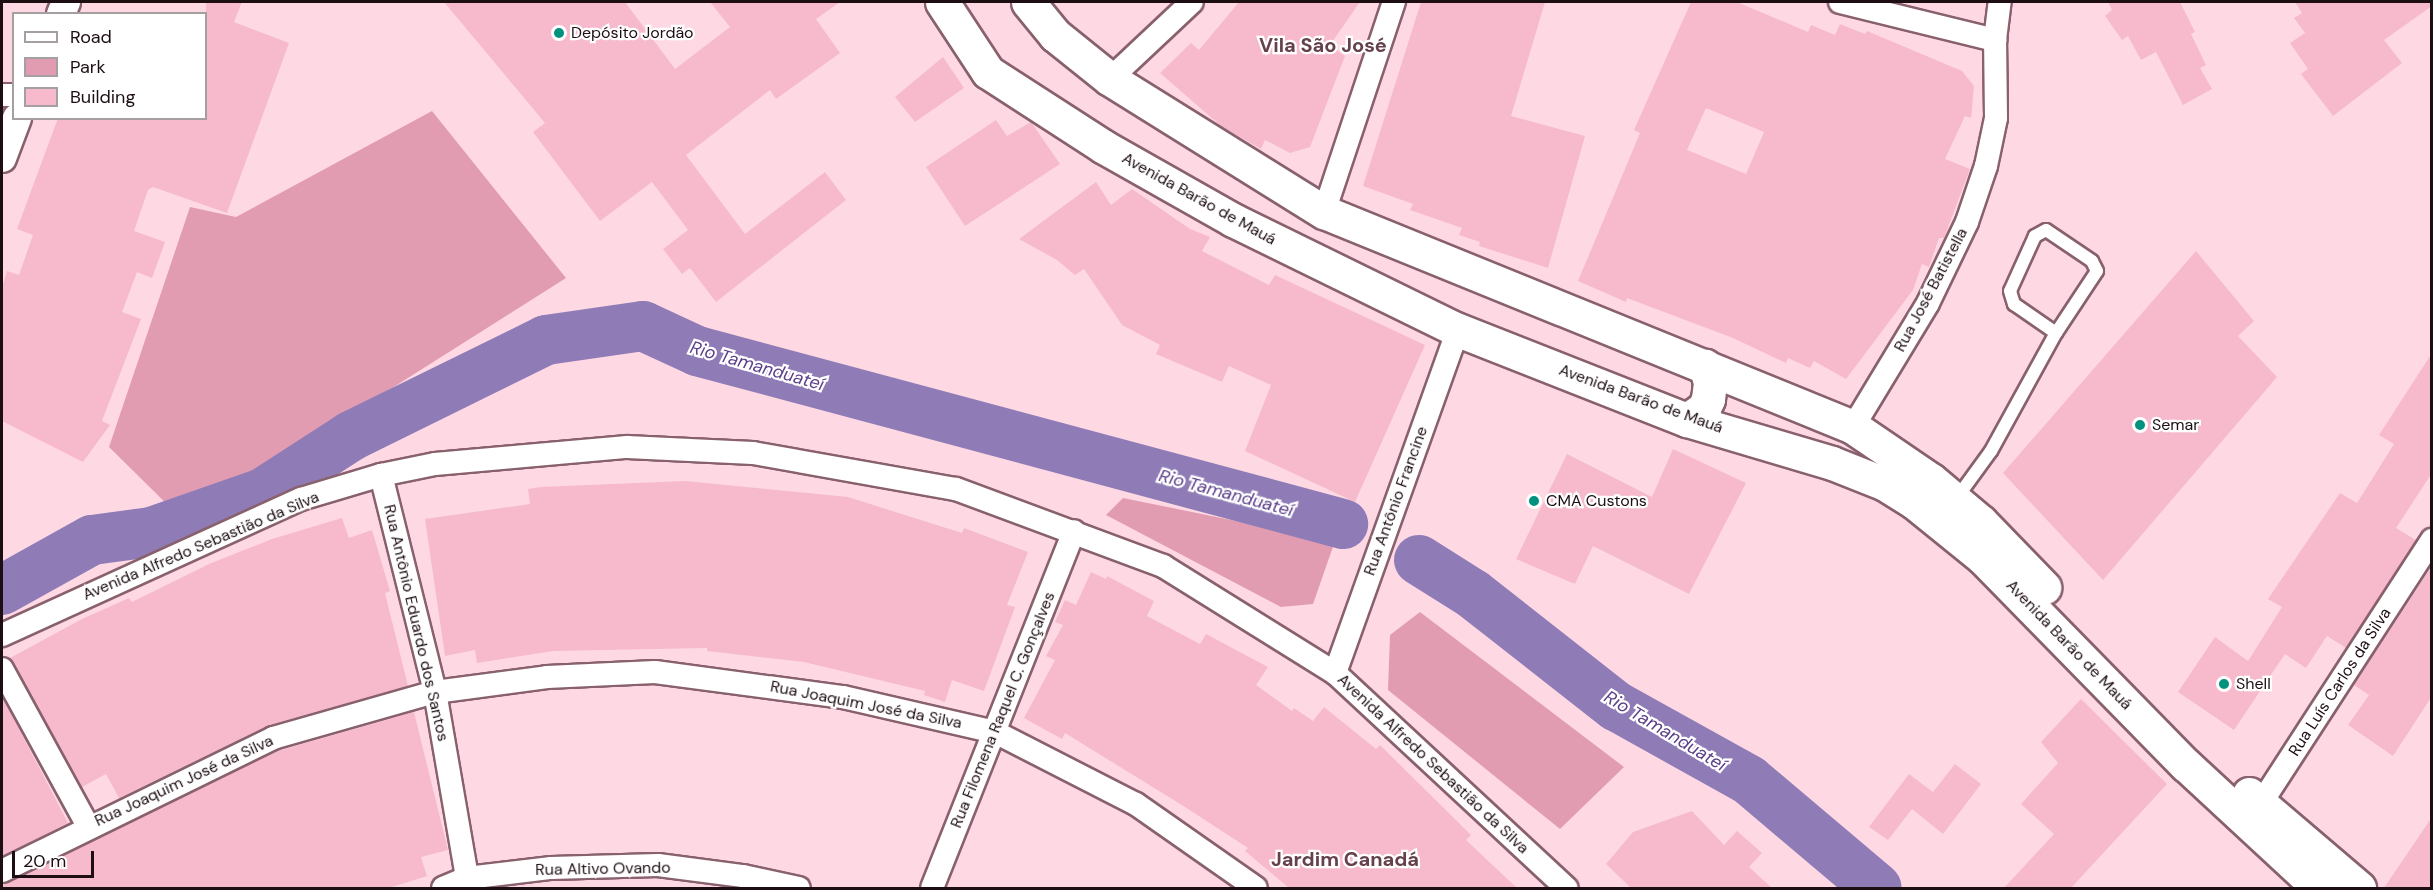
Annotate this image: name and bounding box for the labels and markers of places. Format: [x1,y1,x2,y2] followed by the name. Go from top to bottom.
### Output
[571,23,694,43] place label: Depósito Jordão
[552,26,566,40] marker: Depósito Jordão
[2152,415,2199,435] place label: Semar
[2133,418,2147,432] marker: Semar
[1546,491,1647,511] place label: CMA Custons
[1527,494,1541,508] marker: CMA Custons
[2236,674,2271,694] place label: Shell
[2217,677,2231,691] marker: Shell

